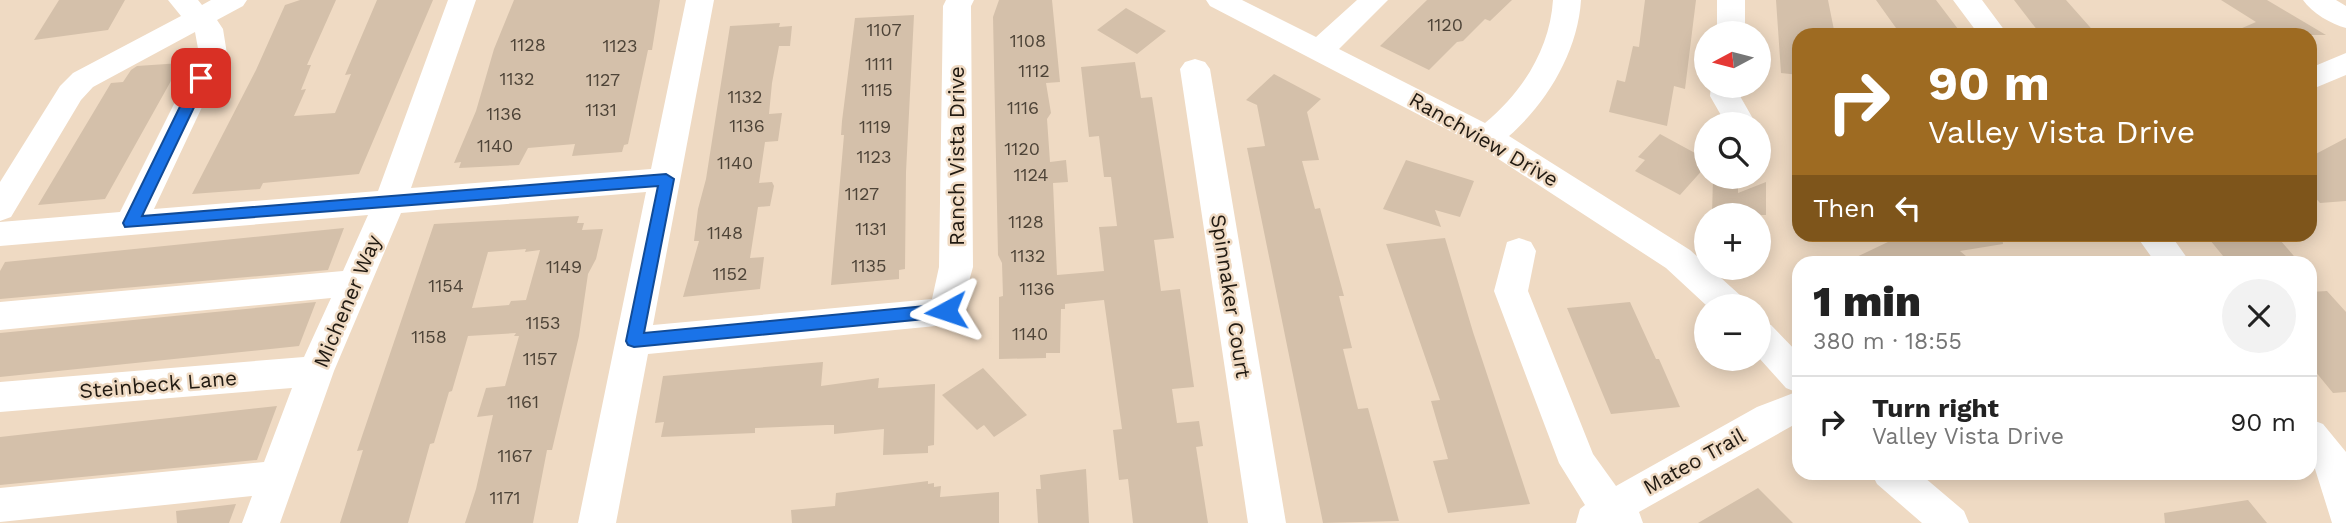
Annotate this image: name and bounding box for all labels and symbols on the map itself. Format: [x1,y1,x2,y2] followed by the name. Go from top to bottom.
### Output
[1427,14,1463,35] house number: 1120
[867,19,901,40] house number: 1107
[1694,21,1771,98] north arrow
[1010,30,1046,51] house number: 1108
[510,34,546,55] house number: 1128
[602,35,638,56] house number: 1123
[171,48,231,108] pin
[865,53,893,74] house number: 1111
[1018,60,1050,81] house number: 1112
[944,66,969,246] street label: Ranch Vista Drive
[499,68,535,89] house number: 1132
[586,69,620,90] house number: 1127
[861,79,893,100] house number: 1115
[727,86,763,107] house number: 1132
[1405,86,1563,192] street label: Ranchview Drive
[1007,97,1039,118] house number: 1116
[585,99,617,120] house number: 1131
[486,103,522,124] house number: 1136
[729,115,765,136] house number: 1136
[859,116,891,137] house number: 1119
[477,135,513,156] house number: 1140
[1004,138,1040,159] house number: 1120
[856,146,892,167] house number: 1123
[717,152,753,173] house number: 1140
[1014,164,1049,185] house number: 1124
[845,183,879,204] house number: 1127
[1008,211,1044,232] house number: 1128
[1206,212,1256,380] street label: Spinnaker Court
[855,218,887,239] house number: 1131
[707,222,743,243] house number: 1148
[308,231,386,371] street label: Michener Way
[1010,245,1046,266] house number: 1132
[851,255,887,276] house number: 1135
[546,256,582,277] house number: 1149
[712,263,748,284] house number: 1152
[909,274,983,348] position arrow
[428,275,464,296] house number: 1154
[1019,278,1055,299] house number: 1136
[525,312,561,333] house number: 1153
[1012,323,1048,344] house number: 1140
[411,326,447,347] house number: 1158
[523,348,557,369] house number: 1157
[78,365,238,403] street label: Steinbeck Lane
[507,391,539,412] house number: 1161
[1639,422,1750,499] street label: Mateo Trail
[498,445,532,466] house number: 1167
[489,487,521,508] house number: 1171

